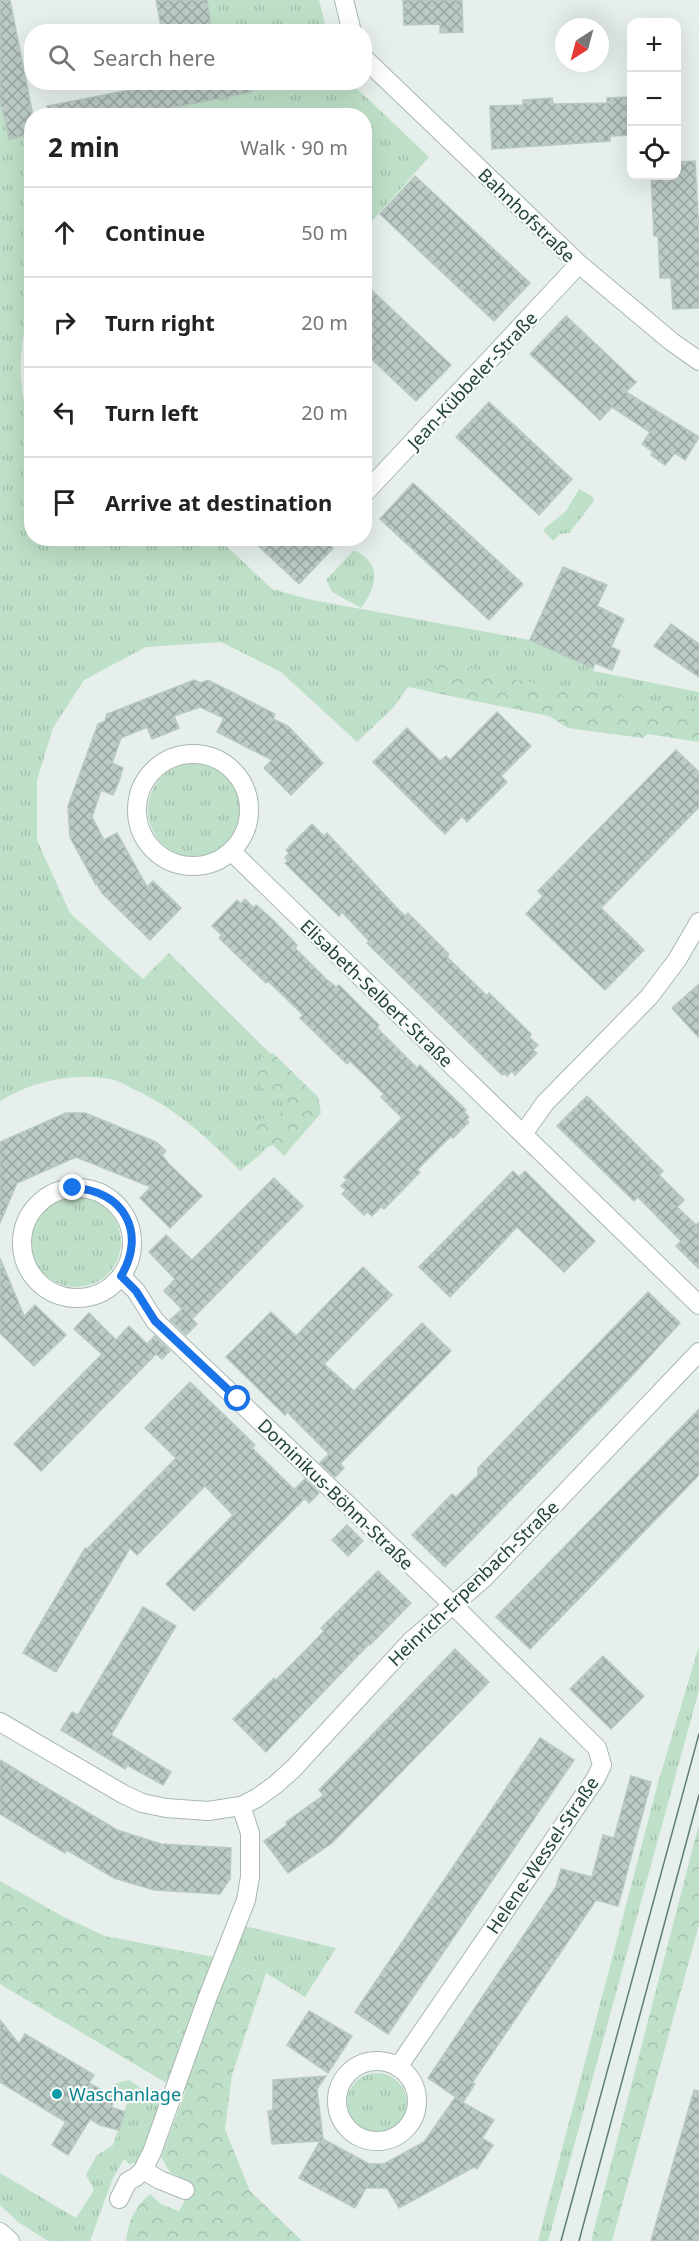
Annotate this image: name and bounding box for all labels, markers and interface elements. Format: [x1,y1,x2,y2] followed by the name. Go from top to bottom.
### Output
[555,18,609,72] north arrow
[627,18,681,180] map controls
[627,18,681,72] button: +
[24,24,372,90] search box
[45,41,78,74] icon: search
[93,42,215,72] text: Search here
[627,72,681,126] button: −
[627,126,681,180] button: locate
[48,129,120,165] text: 2 min
[240,134,348,161] text: Walk · 90 m
[473,163,581,267] street label: Bahnhofstraße
[48,216,81,249] icon: ahead
[105,217,205,247] text: Continue
[301,219,348,246] text: 50 m
[48,306,81,339] icon: right
[401,306,542,455] street label: Jean-Kübbeler-Straße
[105,307,215,337] text: Turn right
[301,309,348,336] text: 20 m
[48,396,81,429] icon: left
[105,397,199,427] text: Turn left
[301,399,348,426] text: 20 m
[48,486,81,519] icon: arrive
[105,487,332,517] text: Arrive at destination
[296,914,458,1072] street label: Elisabeth-Selbert-Straße
[59,1174,85,1200] route end
[224,1385,250,1411] route start
[253,1413,419,1575] street label: Dominikus-Böhm-Straße
[382,1495,564,1671] street label: Heinrich-Erpenbach-Straße
[480,1772,604,1938] street label: Helene-Wessel-Straße
[69,2082,181,2106] place label: Waschanlage
[50,2087,64,2101] marker: Waschanlage

